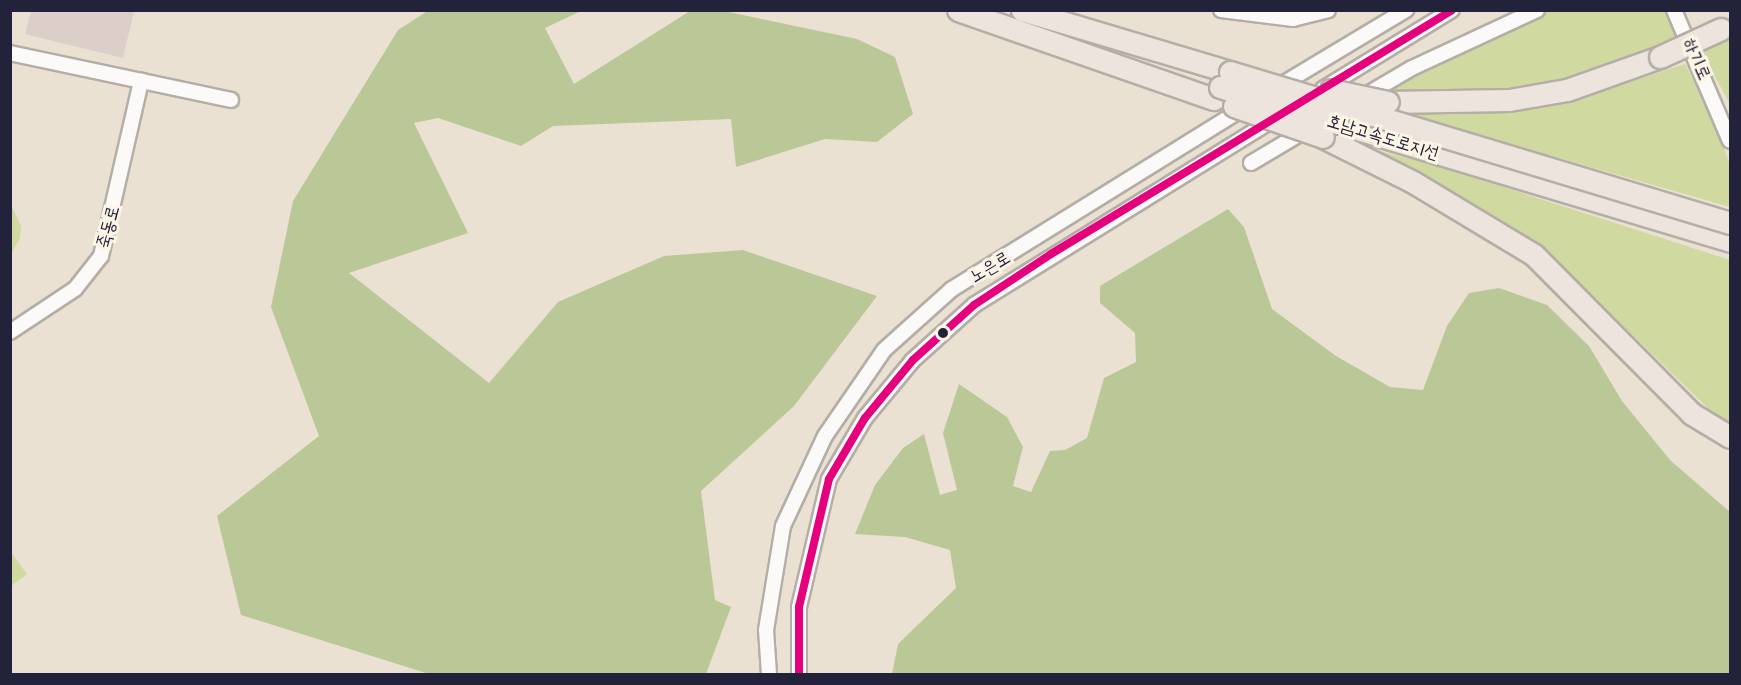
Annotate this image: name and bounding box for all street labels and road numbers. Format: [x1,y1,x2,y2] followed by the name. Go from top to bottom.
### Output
[1678,35,1716,83] street label: 하기로
[1324,110,1442,164] street label: 호남고속도로지선
[92,203,124,251] street label: 죽동로
[966,247,1014,287] street label: 노은로

